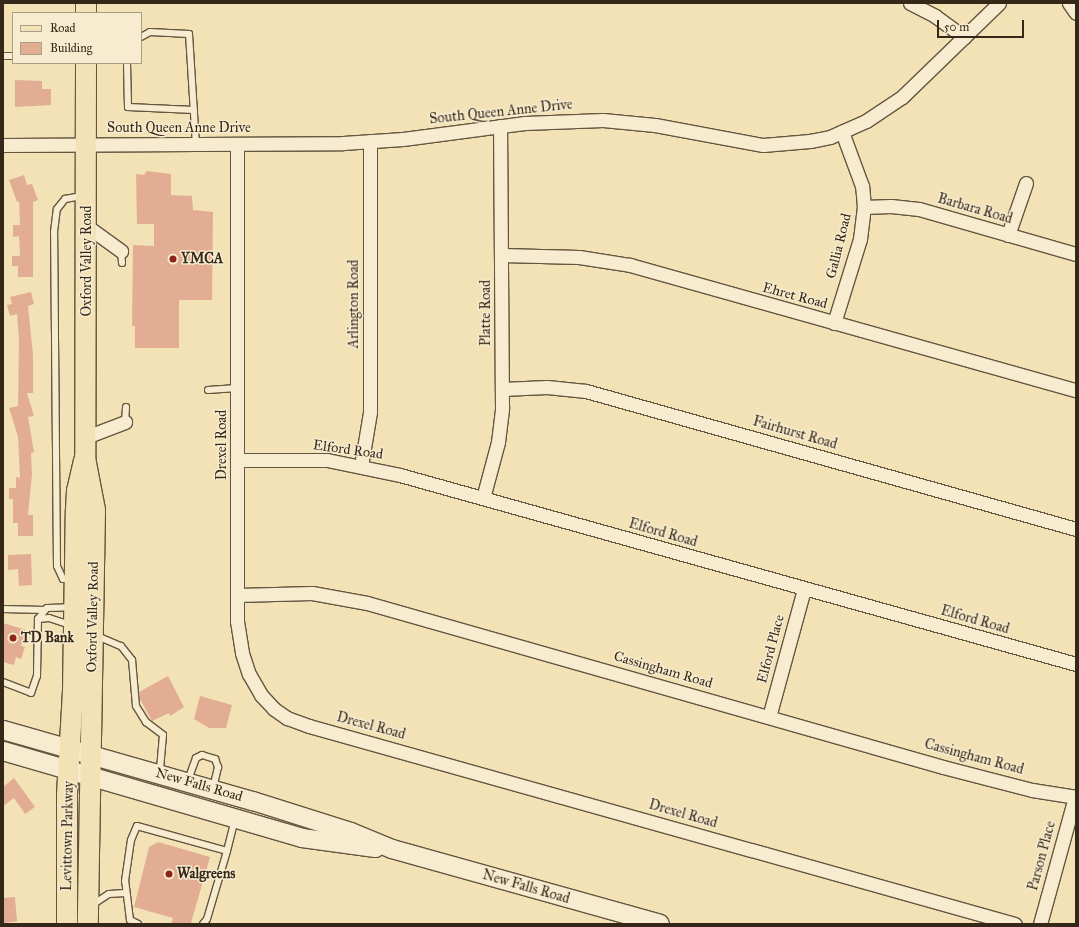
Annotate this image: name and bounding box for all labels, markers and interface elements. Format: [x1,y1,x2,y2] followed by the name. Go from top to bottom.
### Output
[12,12,142,64] legend
[939,12,1026,38] scale bar
[944,20,969,34] text: 50 m
[50,21,76,35] text: Road
[50,41,92,55] text: Building
[429,96,573,128] street label: South Queen Anne Drive
[107,120,251,136] street label: South Queen Anne Drive
[936,190,1014,228] street label: Barbara Road
[79,205,95,317] street label: Oxford Valley Road
[823,212,855,280] street label: Gallia Road
[181,251,223,267] place label: YMCA
[168,254,178,264] marker: YMCA
[346,260,362,348] street label: Arlington Road
[761,279,829,313] street label: Ehret Road
[478,280,494,346] street label: Platte Road
[214,410,230,480] street label: Drexel Road
[751,413,839,453] street label: Fairhurst Road
[312,437,384,463] street label: Elford Road
[627,515,699,551] street label: Elford Road
[84,561,102,673] street label: Oxford Valley Road
[939,602,1011,638] street label: Elford Road
[754,613,788,685] street label: Elford Place
[21,630,74,646] place label: TD Bank
[8,633,18,643] marker: TD Bank
[612,648,714,692] street label: Cassingham Road
[335,709,407,743] street label: Drexel Road
[923,736,1025,778] street label: Cassingham Road
[153,765,245,805] street label: New Falls Road
[59,781,77,891] street label: Levittown Parkway
[647,796,719,832] street label: Drexel Road
[1025,819,1059,893] street label: Parson Place
[177,866,235,882] place label: Walgreens
[480,867,572,907] street label: New Falls Road
[164,869,174,879] marker: Walgreens

